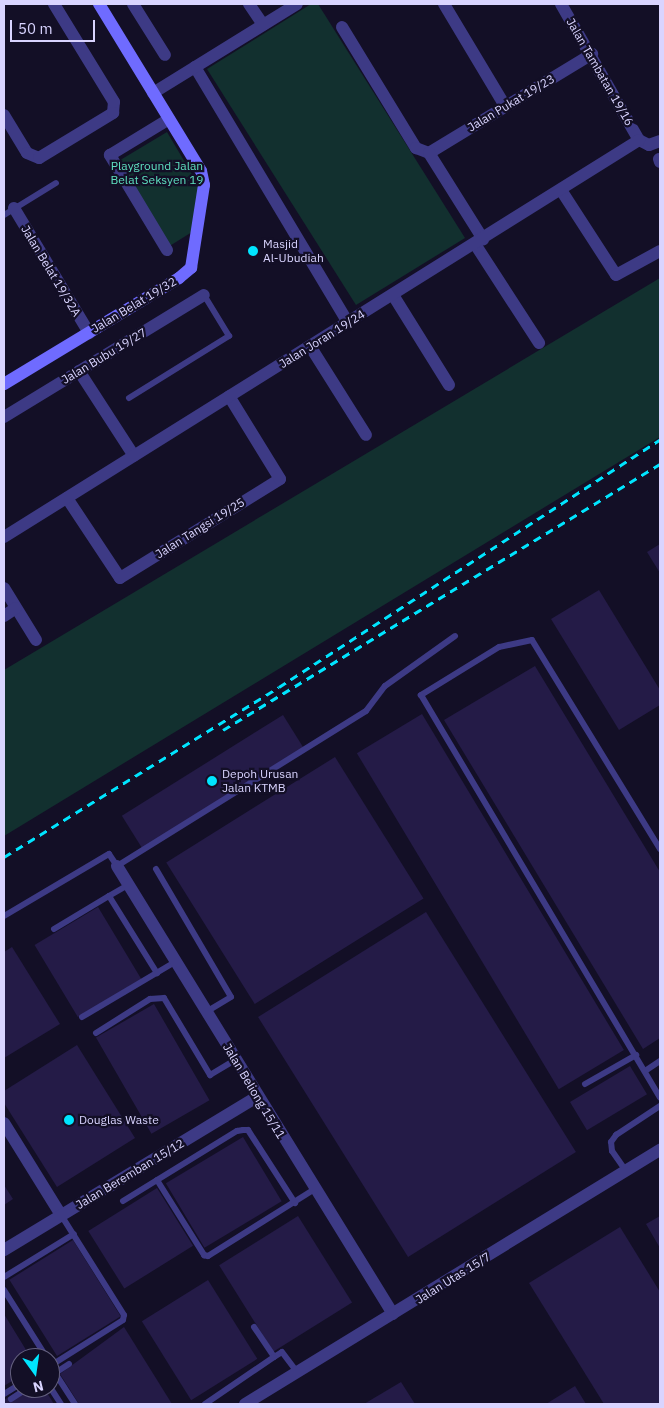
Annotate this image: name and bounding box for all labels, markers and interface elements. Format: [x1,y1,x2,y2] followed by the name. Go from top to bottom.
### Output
[12,10,98,42] scale bar
[563,16,637,128] street label: Jalan Tambatan 19/16
[18,19,53,38] text: 50 m
[465,71,557,135] street label: Jalan Pukat 19/23
[110,159,204,187] park label: Playground Jalan Belat Seksyen 19
[18,223,84,319] street label: Jalan Belat 19/32A
[263,237,324,265] place label: Masjid Al-Ubudiah
[247,245,259,257] marker: Masjid Al-Ubudiah
[89,274,179,336] street label: Jalan Belat 19/32
[276,307,368,371] street label: Jalan Joran 19/24
[59,325,149,387] street label: Jalan Bubu 19/27
[153,495,247,561] street label: Jalan Tangsi 19/25
[222,767,298,795] place label: Depoh Urusan Jalan KTMB
[206,775,218,787] marker: Depoh Urusan Jalan KTMB
[220,1041,288,1141] street label: Jalan Beliong 15/11
[79,1113,159,1127] place label: Douglas Waste
[63,1114,75,1126] marker: Douglas Waste
[73,1136,187,1212] street label: Jalan Beremban 15/12
[413,1249,493,1307] street label: Jalan Utas 15/7
[10,1348,60,1398] north arrow
[31,1377,45,1397] text: N

